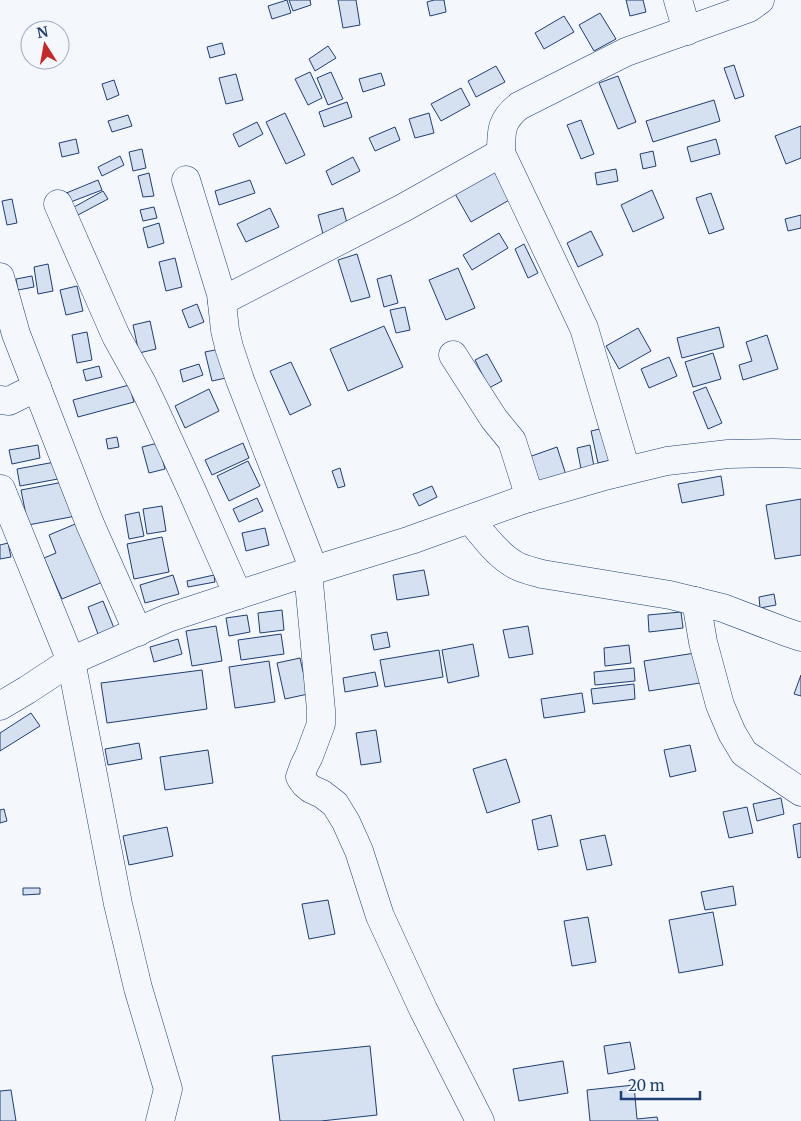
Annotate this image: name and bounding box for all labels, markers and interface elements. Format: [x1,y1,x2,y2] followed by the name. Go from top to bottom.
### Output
[20,20,70,70] north arrow
[35,22,50,42] text: N
[621,1068,700,1100] scale bar
[628,1076,665,1095] text: 20 m

